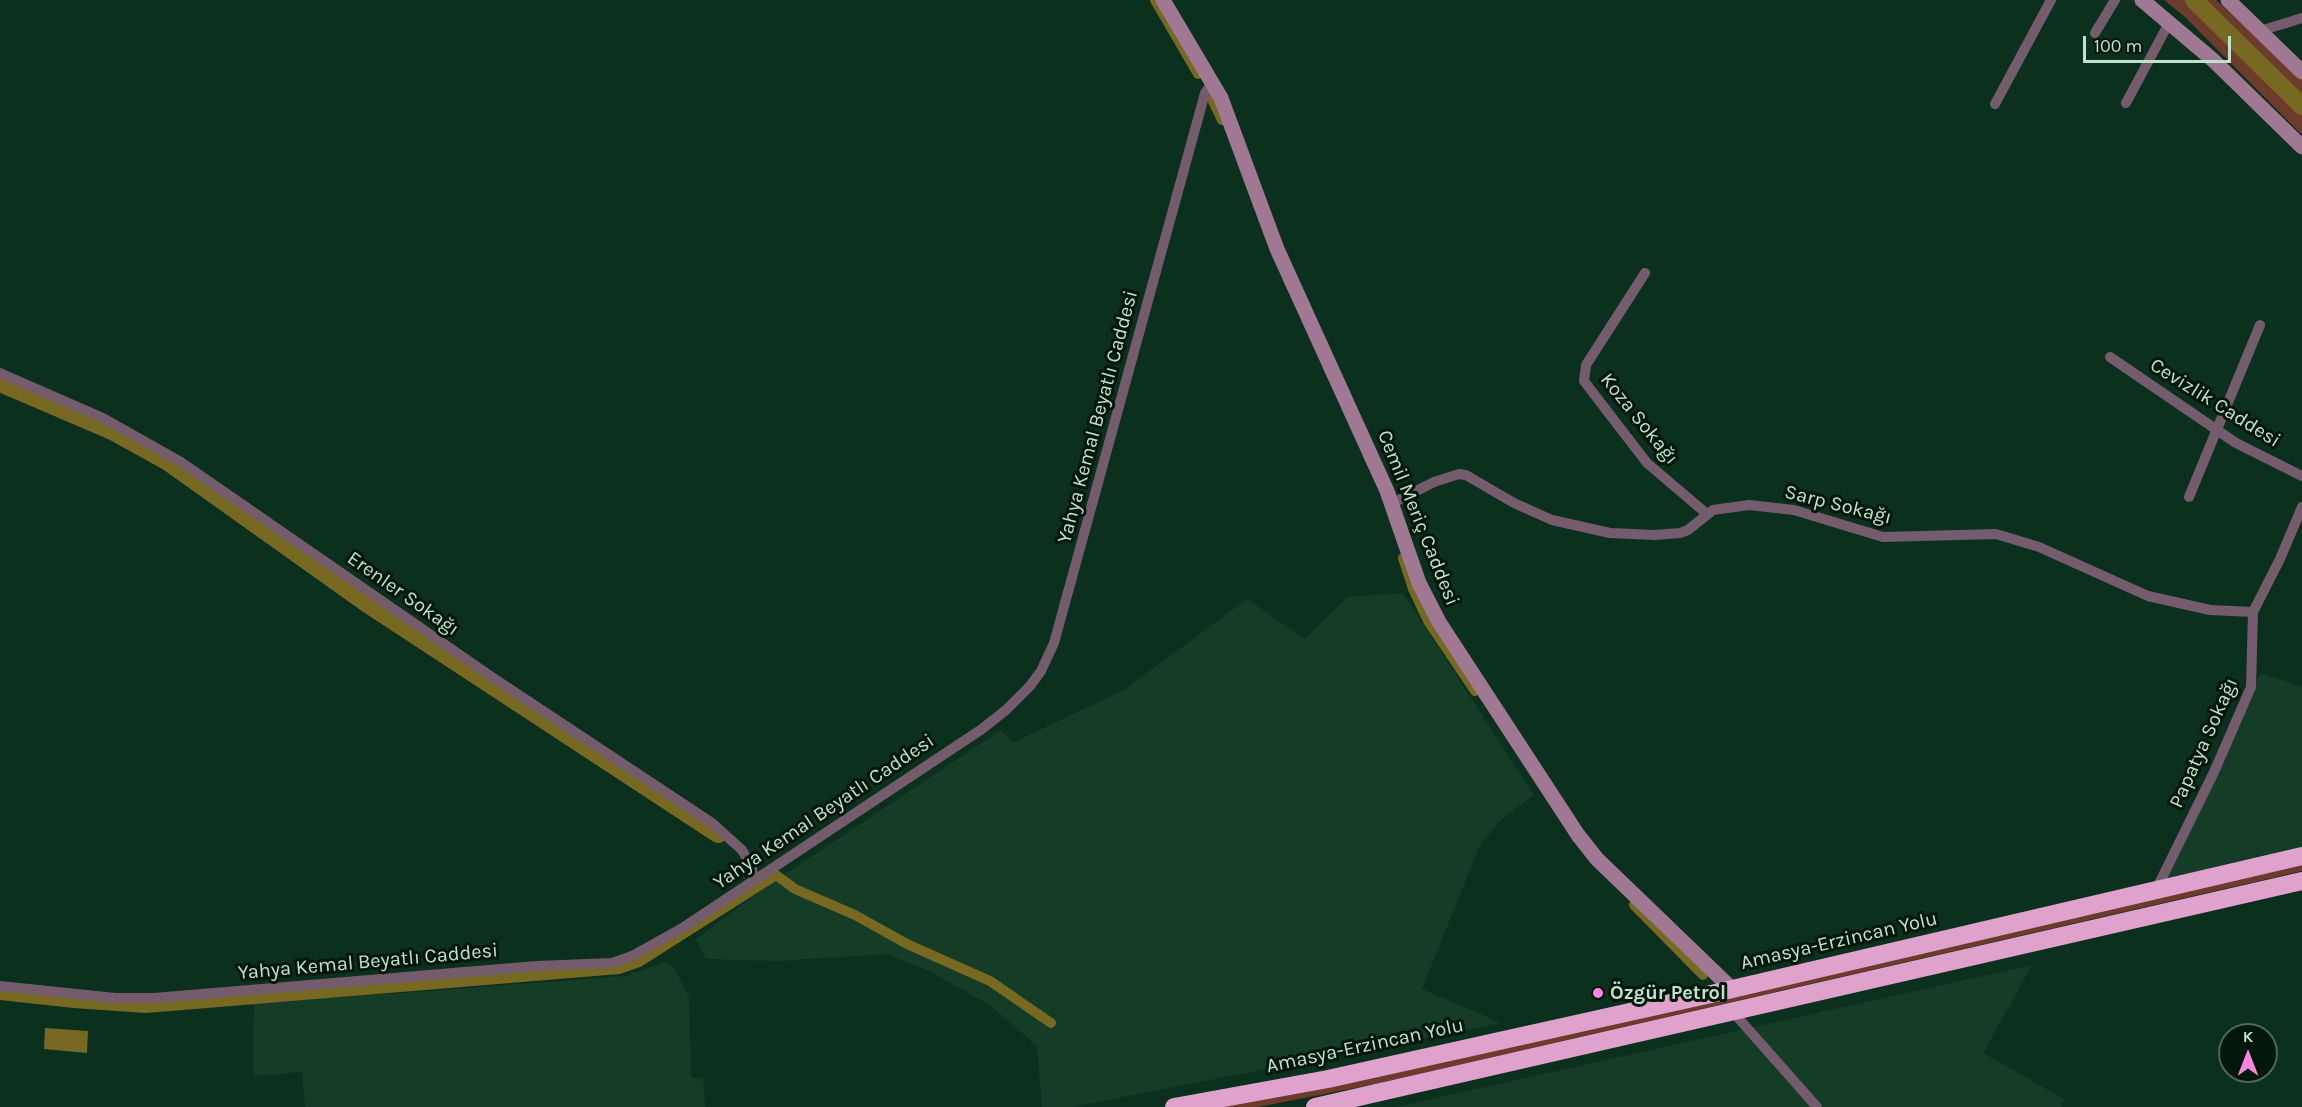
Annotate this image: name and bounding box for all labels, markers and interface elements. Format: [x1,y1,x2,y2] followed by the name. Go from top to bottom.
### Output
[2086,24,2234,62] scale bar
[2094,35,2142,57] text: 100 m
[1053,288,1143,546] street label: Yahya Kemal Beyatlı Caddesi
[2145,353,2285,453] street label: Cevizlik Caddesi
[1595,368,1683,470] street label: Koza Sokağı
[1372,427,1464,609] street label: Cemil Meriç Caddesi
[1782,480,1894,530] street label: Sarp Sokağı
[342,547,464,641] street label: Erenler Sokağı
[2165,674,2243,812] street label: Papatya Sokağı
[709,729,939,895] street label: Yahya Kemal Beyatlı Caddesi
[1738,907,1940,975] street label: Amasya-Erzincan Yolu
[237,939,499,985] street label: Yahya Kemal Beyatlı Caddesi
[1610,981,1726,1005] place label: Özgür Petrol
[1591,986,1605,1000] marker: Özgür Petrol
[1264,1013,1466,1079] street label: Amasya-Erzincan Yolu
[2218,1023,2278,1083] north arrow
[2243,1027,2253,1046] text: K

